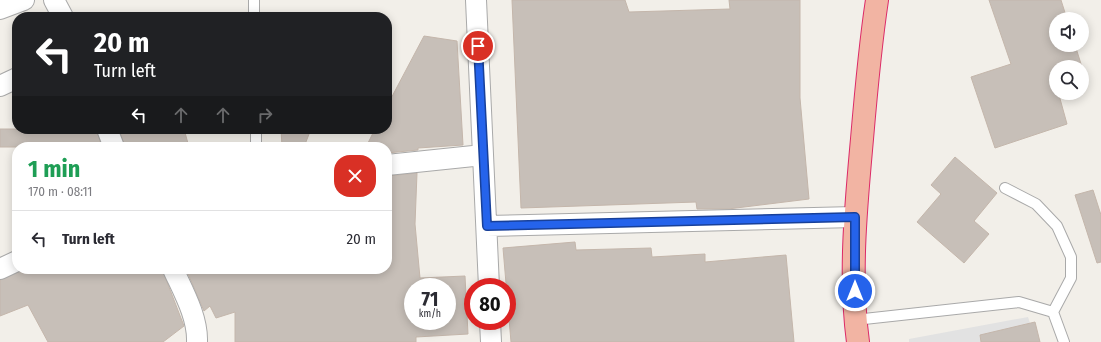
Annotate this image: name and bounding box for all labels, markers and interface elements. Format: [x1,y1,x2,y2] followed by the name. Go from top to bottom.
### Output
[1049,12,1089,100] map controls
[1049,12,1089,52] button: sound
[94,26,149,59] text: 20 m
[28,28,80,80] icon: left
[461,29,495,63] pin
[467,35,489,57] icon: arrive
[94,60,156,82] text: Turn left
[1049,60,1089,100] button: search
[128,104,150,126] icon: left
[170,104,192,126] icon: ahead
[212,104,234,126] icon: ahead
[254,104,276,126] icon: right
[28,155,80,183] text: 1 min
[334,155,376,197] button: close
[28,184,92,199] text: 170 m · 08:11
[28,228,50,250] icon: left
[62,230,115,248] text: Turn left
[347,230,376,248] text: 20 m
[834,270,876,312] position arrow
[464,278,516,330] speed limit sign: 80
[422,287,438,311] text: 71
[419,308,441,320] text: km/h

